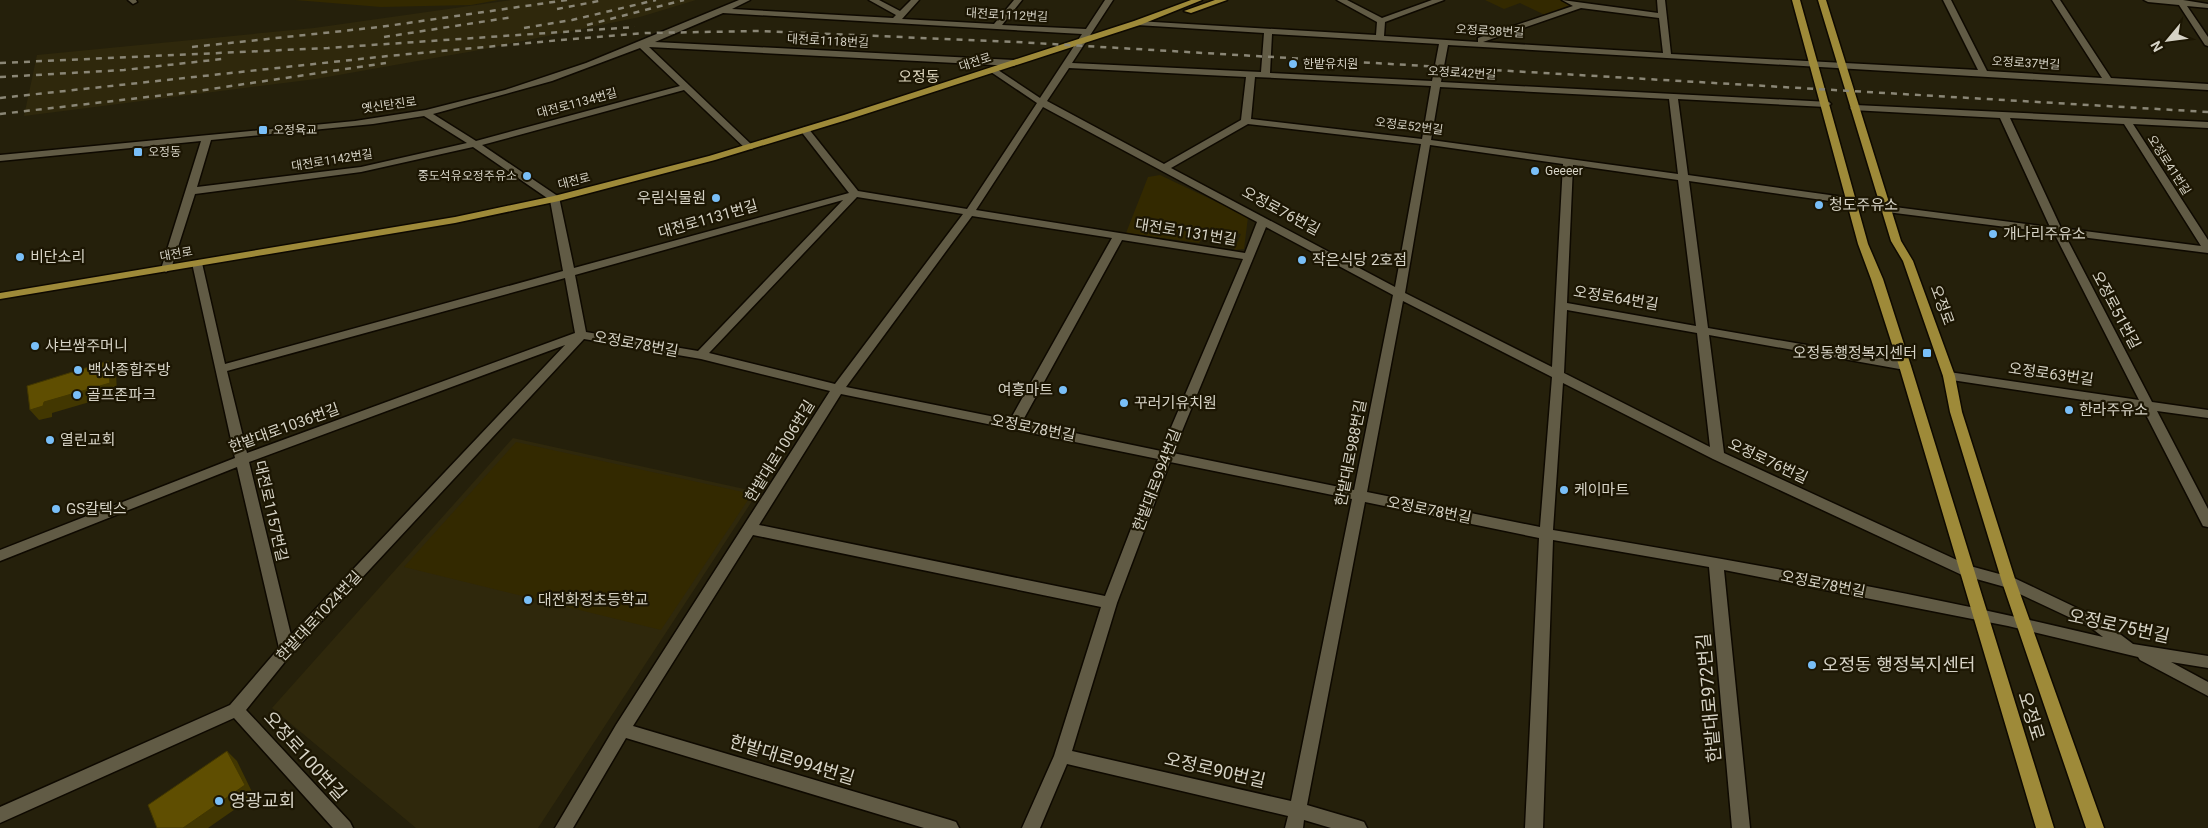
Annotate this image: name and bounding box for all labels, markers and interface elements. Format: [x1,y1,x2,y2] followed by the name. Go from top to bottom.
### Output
[966,6,1048,24] street label: 대전로1112번길
[2143,15,2193,65] north arrow
[1455,22,1525,40] street label: 오정로38번길
[787,32,869,50] street label: 대전로1118번길
[2147,38,2166,55] text: N
[957,50,993,74] street label: 대전로
[1991,54,2061,72] street label: 오정로37번길
[1303,57,1358,71] place label: 한밭유치원
[1287,58,1299,70] marker: 한밭유치원
[1427,64,1497,82] street label: 오정로42번길
[898,68,940,86] district label: 오정동
[535,86,619,120] street label: 대전로1134번길
[361,94,417,116] street label: 옛신탄진로
[1374,115,1444,137] street label: 오정로52번길
[273,123,317,137] place label: 오정육교
[257,124,269,136] marker: 오정육교
[2144,132,2194,198] street label: 오정로41번길
[148,145,181,159] place label: 오정동
[132,146,144,158] marker: 오정동
[290,147,374,173] street label: 대전로1142번길
[1545,164,1583,178] place label: Geeeer
[1529,165,1541,177] marker: Geeeer
[418,169,517,183] place label: 중도석유오정주유소
[521,170,533,182] marker: 중도석유오정주유소
[556,170,592,192] street label: 대전로
[1239,183,1323,239] street label: 오정로76번길
[637,189,706,207] place label: 우림식물원
[710,192,722,204] marker: 우림식물원
[656,196,760,242] street label: 대전로1131번길
[1829,196,1898,214] place label: 청도주유소
[1813,199,1825,211] marker: 청도주유소
[1134,215,1238,249] street label: 대전로1131번길
[2003,225,2086,243] place label: 개나리주유소
[1987,228,1999,240] marker: 개나리주유소
[158,244,194,264] street label: 대전로
[30,248,85,266] place label: 비단소리
[14,251,26,263] marker: 비단소리
[1312,251,1407,269] place label: 작은식당 2호점
[1296,254,1308,266] marker: 작은식당 2호점
[2088,268,2144,352] street label: 오정로51번길
[1572,282,1660,314] street label: 오정로64번길
[1926,282,1958,328] street label: 오정로
[592,328,680,360] street label: 오정로78번길
[45,337,128,355] place label: 샤브쌈주머니
[29,340,41,352] marker: 샤브쌈주머니
[1793,344,1917,362] place label: 오정동행정복지센터
[1921,347,1933,359] marker: 오정동행정복지센터
[2007,359,2095,389] street label: 오정로63번길
[88,361,171,379] place label: 백산종합주방
[72,364,84,376] marker: 백산종합주방
[998,381,1053,399] place label: 여흥마트
[1057,384,1069,396] marker: 여흥마트
[87,386,156,404] place label: 골프존파크
[71,389,83,401] marker: 골프존파크
[1134,394,1217,412] place label: 꾸러기유치원
[741,397,819,505] street label: 한밭대로1006번길
[1118,397,1130,409] marker: 꾸러기유치원
[1332,398,1370,508] street label: 한밭대로988번길
[226,400,342,456] street label: 한밭대로1036번길
[2079,401,2148,419] place label: 한라주유소
[2063,404,2075,416] marker: 한라주유소
[989,411,1077,445] street label: 오정로78번길
[1129,426,1185,534] street label: 한밭대로994번길
[60,431,115,449] place label: 열린교회
[44,434,56,446] marker: 열린교회
[1725,435,1811,487] street label: 오정로76번길
[251,459,291,563] street label: 대전로1157번길
[1574,481,1629,499] place label: 케이마트
[1558,484,1570,496] marker: 케이마트
[1385,493,1473,527] street label: 오정로78번길
[66,500,127,518] place label: GS칼텍스
[50,503,62,515] marker: GS칼텍스
[273,567,365,665] street label: 한밭대로1024번길
[1779,567,1867,601] street label: 오정로78번길
[538,591,648,609] place label: 대전화정초등학교
[522,594,534,606] marker: 대전화정초등학교
[2067,605,2172,646] street label: 오정로75번길
[1692,633,1725,764] street label: 한밭대로972번길
[1822,654,1976,675] place label: 오정동 행정복지센터
[1806,659,1818,671] marker: 오정동 행정복지센터
[2014,689,2049,743] street label: 오정로
[260,707,351,805] street label: 오정로100번길
[727,731,857,789] street label: 한밭대로994번길
[1163,748,1268,791] street label: 오정로90번길
[229,790,295,811] place label: 영광교회
[213,795,225,807] marker: 영광교회

